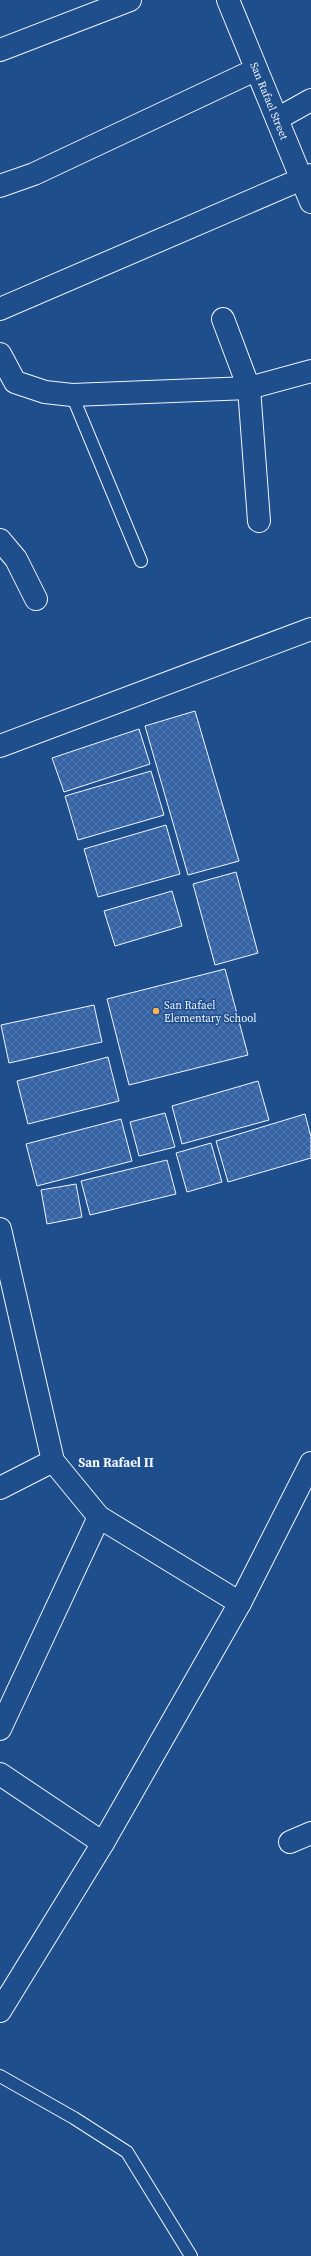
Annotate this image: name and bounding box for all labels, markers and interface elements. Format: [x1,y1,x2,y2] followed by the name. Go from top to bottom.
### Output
[247,60,292,142] street label: San Rafael Street
[164,998,256,1026] place label: San Rafael Elementary School
[151,1006,161,1016] marker: San Rafael Elementary School
[78,1454,154,1471] district label: San Rafael II

